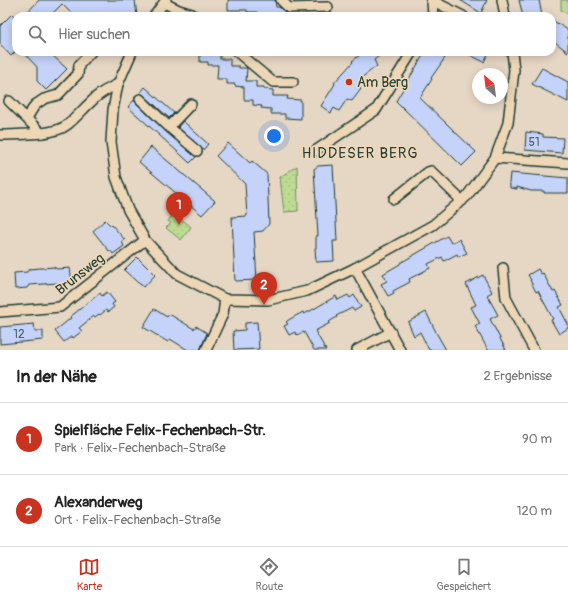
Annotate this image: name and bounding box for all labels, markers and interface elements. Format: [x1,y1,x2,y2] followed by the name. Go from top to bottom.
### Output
[12,12,556,56] search box
[26,23,48,45] icon: search
[58,25,130,44] text: Hier suchen
[472,68,508,104] north arrow
[357,74,408,91] place label: Am Berg
[344,77,354,87] marker: Am Berg
[264,126,284,146] your location
[528,135,540,150] house number: 51
[302,144,418,163] district label: HIDDESER BERG
[166,192,192,225] pin: 1
[52,250,108,298] street label: Brunsweg
[251,272,277,305] pin: 2
[13,327,25,342] house number: 12
[16,366,97,387] text: In der Nähe
[483,368,552,384] text: 2 Ergebnisse
[54,421,266,440] text: Spielfläche Felix-Fechenbach-Str.
[26,431,32,447] text: 1
[522,431,552,447] text: 90 m
[54,440,226,456] text: Park · Felix-Fechenbach-Straße
[54,493,143,512] text: Alexanderweg
[25,503,33,519] text: 2
[516,503,552,519] text: 120 m
[54,512,221,528] text: Ort · Felix-Fechenbach-Straße
[77,556,102,593] tab: Karte
[256,556,283,593] tab: Route
[437,556,491,593] tab: Gespeichert

